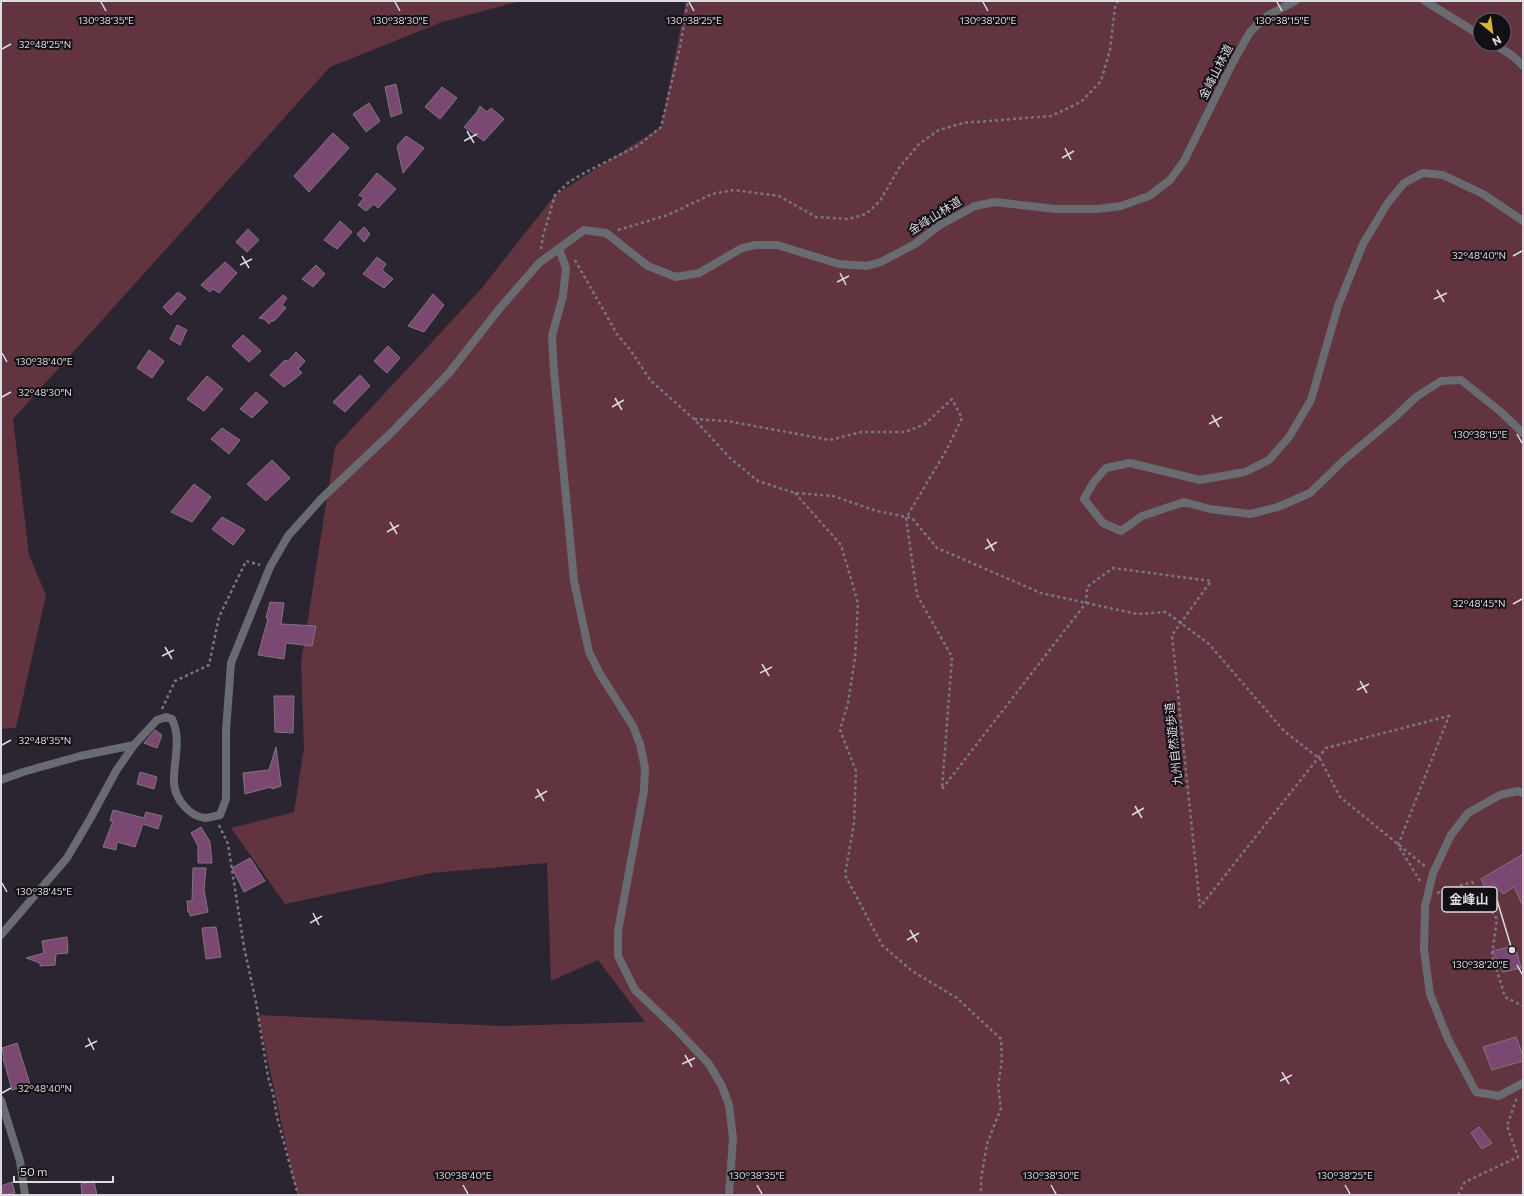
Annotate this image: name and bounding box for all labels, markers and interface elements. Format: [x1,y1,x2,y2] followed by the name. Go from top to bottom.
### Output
[1472,12,1512,52] north arrow
[78,14,134,26] text: 130°38'35"E
[372,14,428,26] text: 130°38'30"E
[666,14,722,26] text: 130°38'25"E
[960,14,1016,26] text: 130°38'20"E
[1255,14,1309,26] text: 130°38'15"E
[1490,33,1504,49] text: N
[19,38,71,50] text: 32°48'25"N
[1195,42,1235,101] street label: 金峰山林道
[905,193,964,237] street label: 金峰山林道
[1452,249,1506,261] text: 32°48'40"N
[15,355,73,367] text: 130°38'40"E
[18,386,72,398] text: 32°48'30"N
[1453,428,1507,440] text: 130°38'15"E
[1452,597,1506,609] text: 32°48'45"N
[1162,702,1184,787] street label: 九州自然遊歩道
[19,734,71,746] text: 32°48'35"N
[16,885,72,897] text: 130°38'45"E
[1442,887,1497,912] callout: 金峰山
[1449,891,1489,907] text: 金峰山
[1452,958,1508,970] text: 130°38'20"E
[18,1082,72,1094] text: 32°48'40"N
[14,1158,113,1184] scale bar
[20,1164,48,1178] text: 50 m
[434,1169,492,1181] text: 130°38'40"E
[729,1169,785,1181] text: 130°38'35"E
[1023,1169,1079,1181] text: 130°38'30"E
[1317,1169,1373,1181] text: 130°38'25"E

